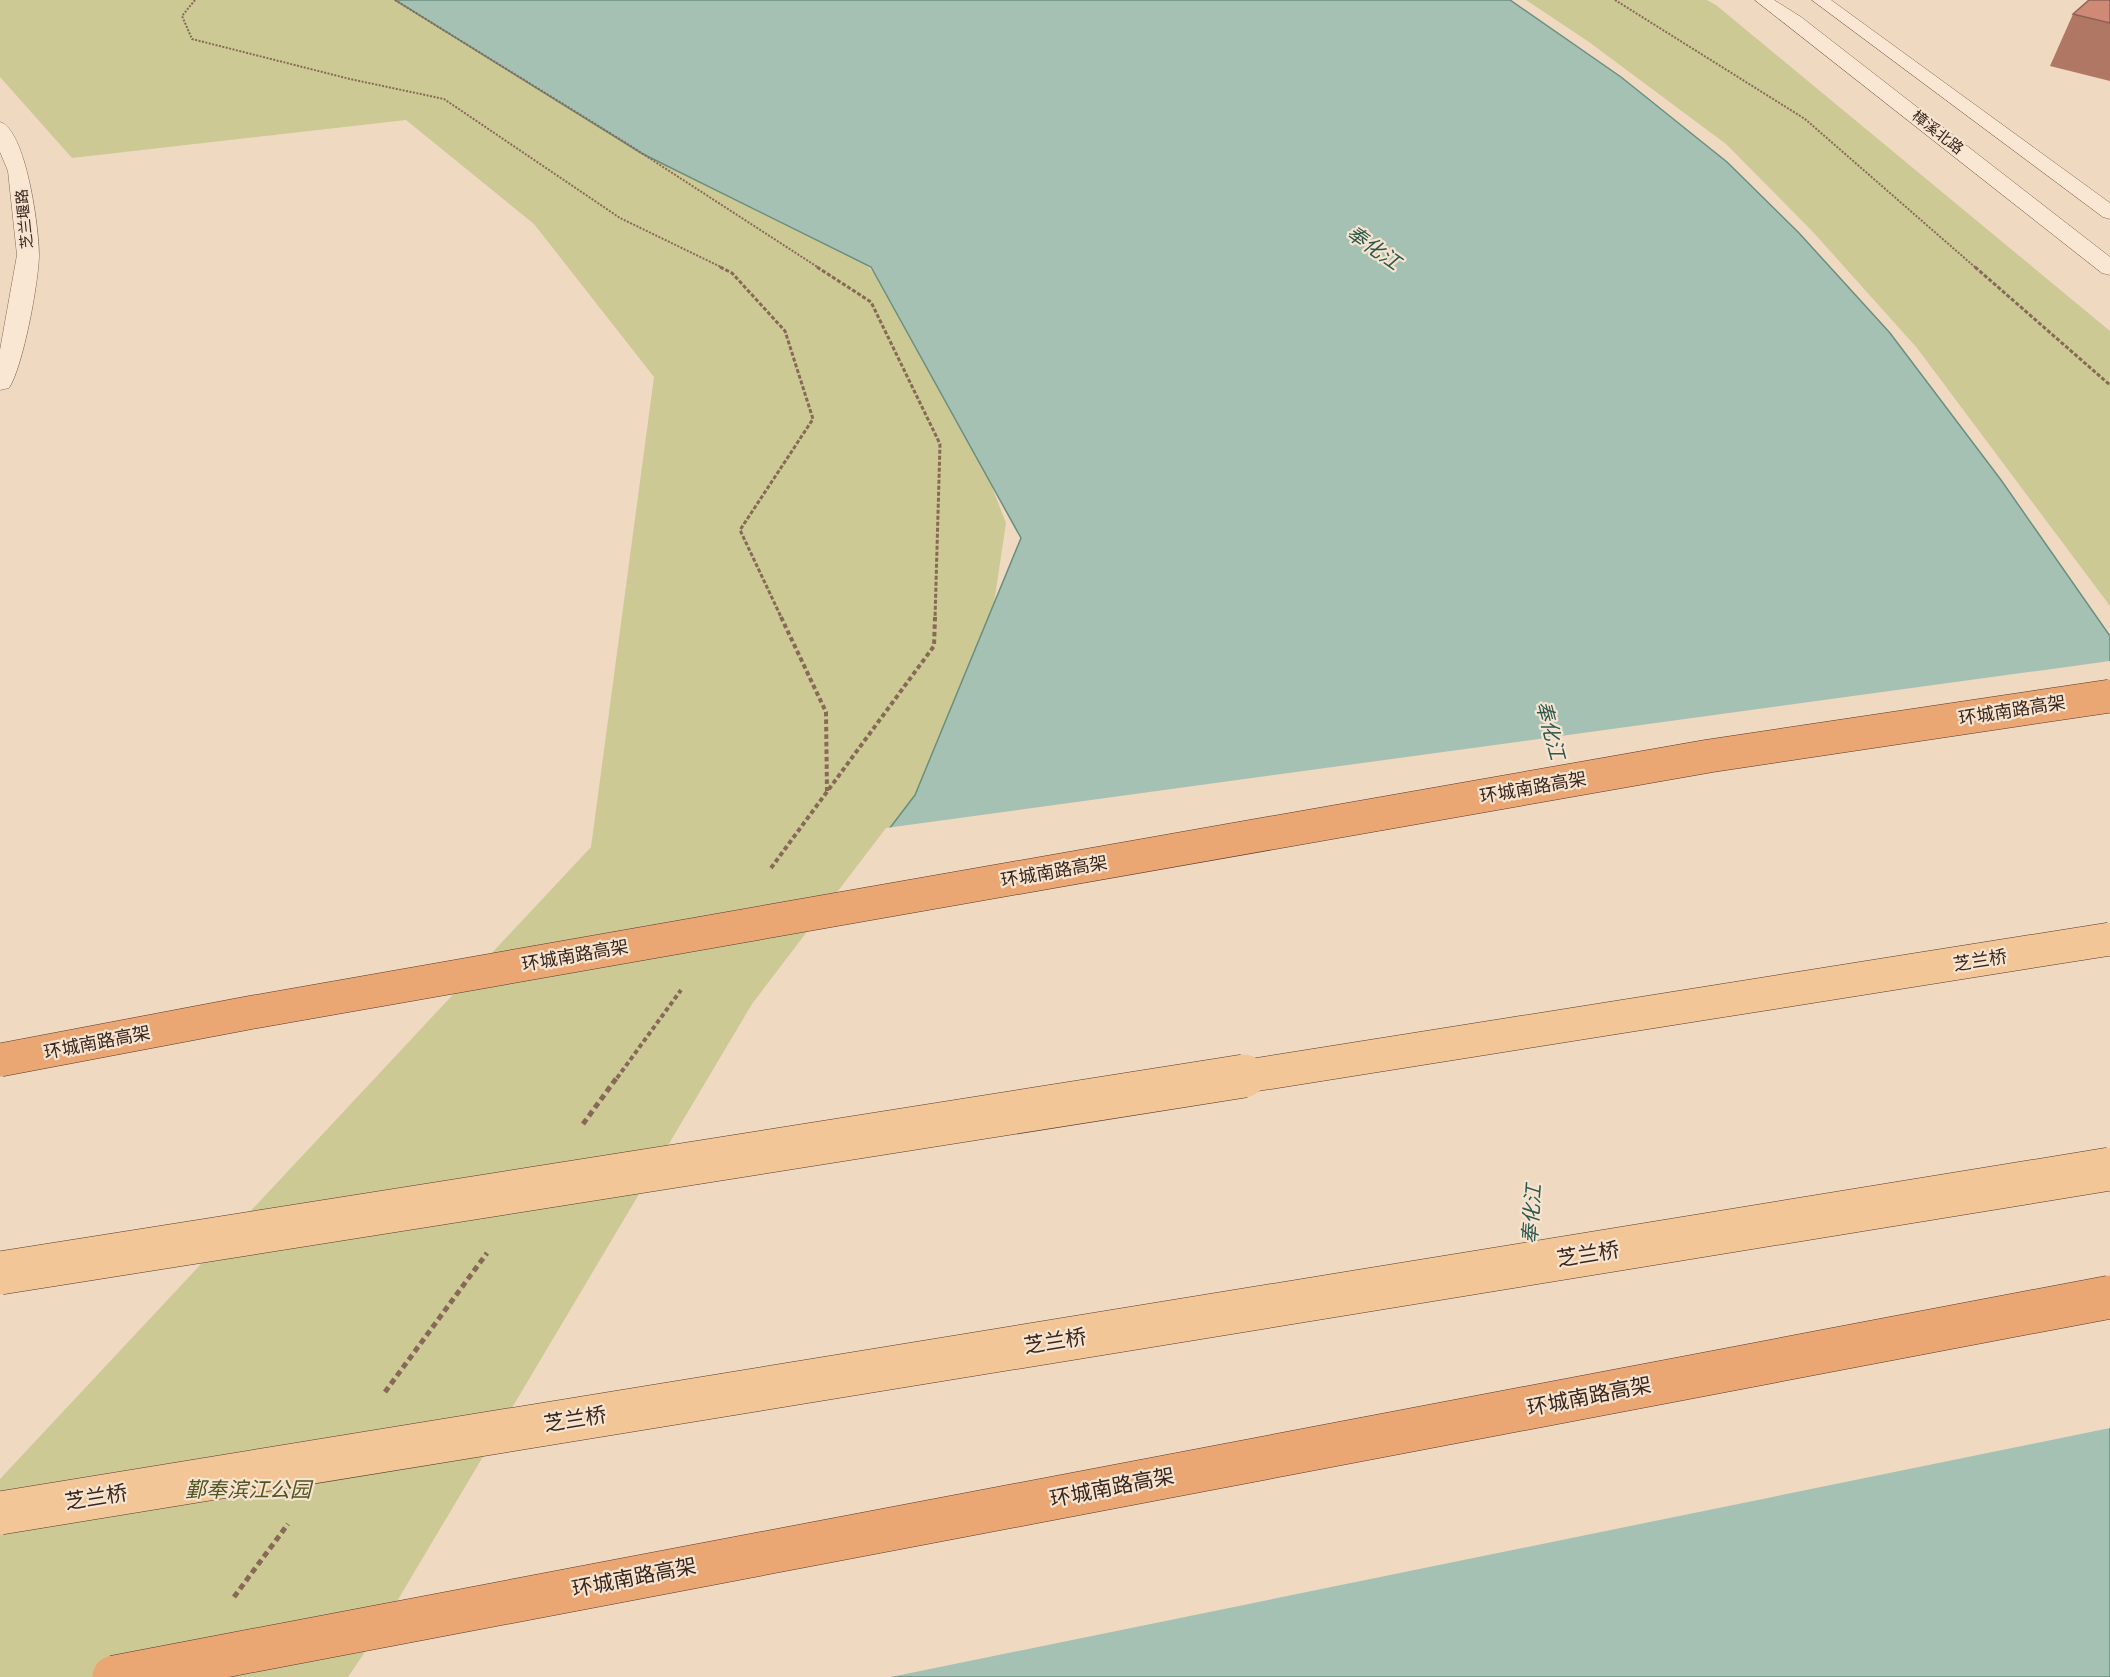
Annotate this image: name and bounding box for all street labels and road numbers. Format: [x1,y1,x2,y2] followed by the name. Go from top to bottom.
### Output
[1909,106,1967,158] street label: 樟溪北路
[11,188,37,250] street label: 芝兰堰路
[1957,690,2067,730] street label: 环城南路高架
[1478,766,1588,808] street label: 环城南路高架
[999,850,1109,892] street label: 环城南路高架
[520,934,630,976] street label: 环城南路高架
[1952,944,2008,976] street label: 芝兰桥
[42,1020,152,1064] street label: 环城南路高架
[1555,1236,1621,1272] street label: 芝兰桥
[1022,1323,1088,1359] street label: 芝兰桥
[1525,1371,1653,1421] street label: 环城南路高架
[542,1401,608,1437] street label: 芝兰桥
[1048,1462,1176,1512] street label: 环城南路高架
[63,1479,129,1515] street label: 芝兰桥
[570,1552,698,1602] street label: 环城南路高架

